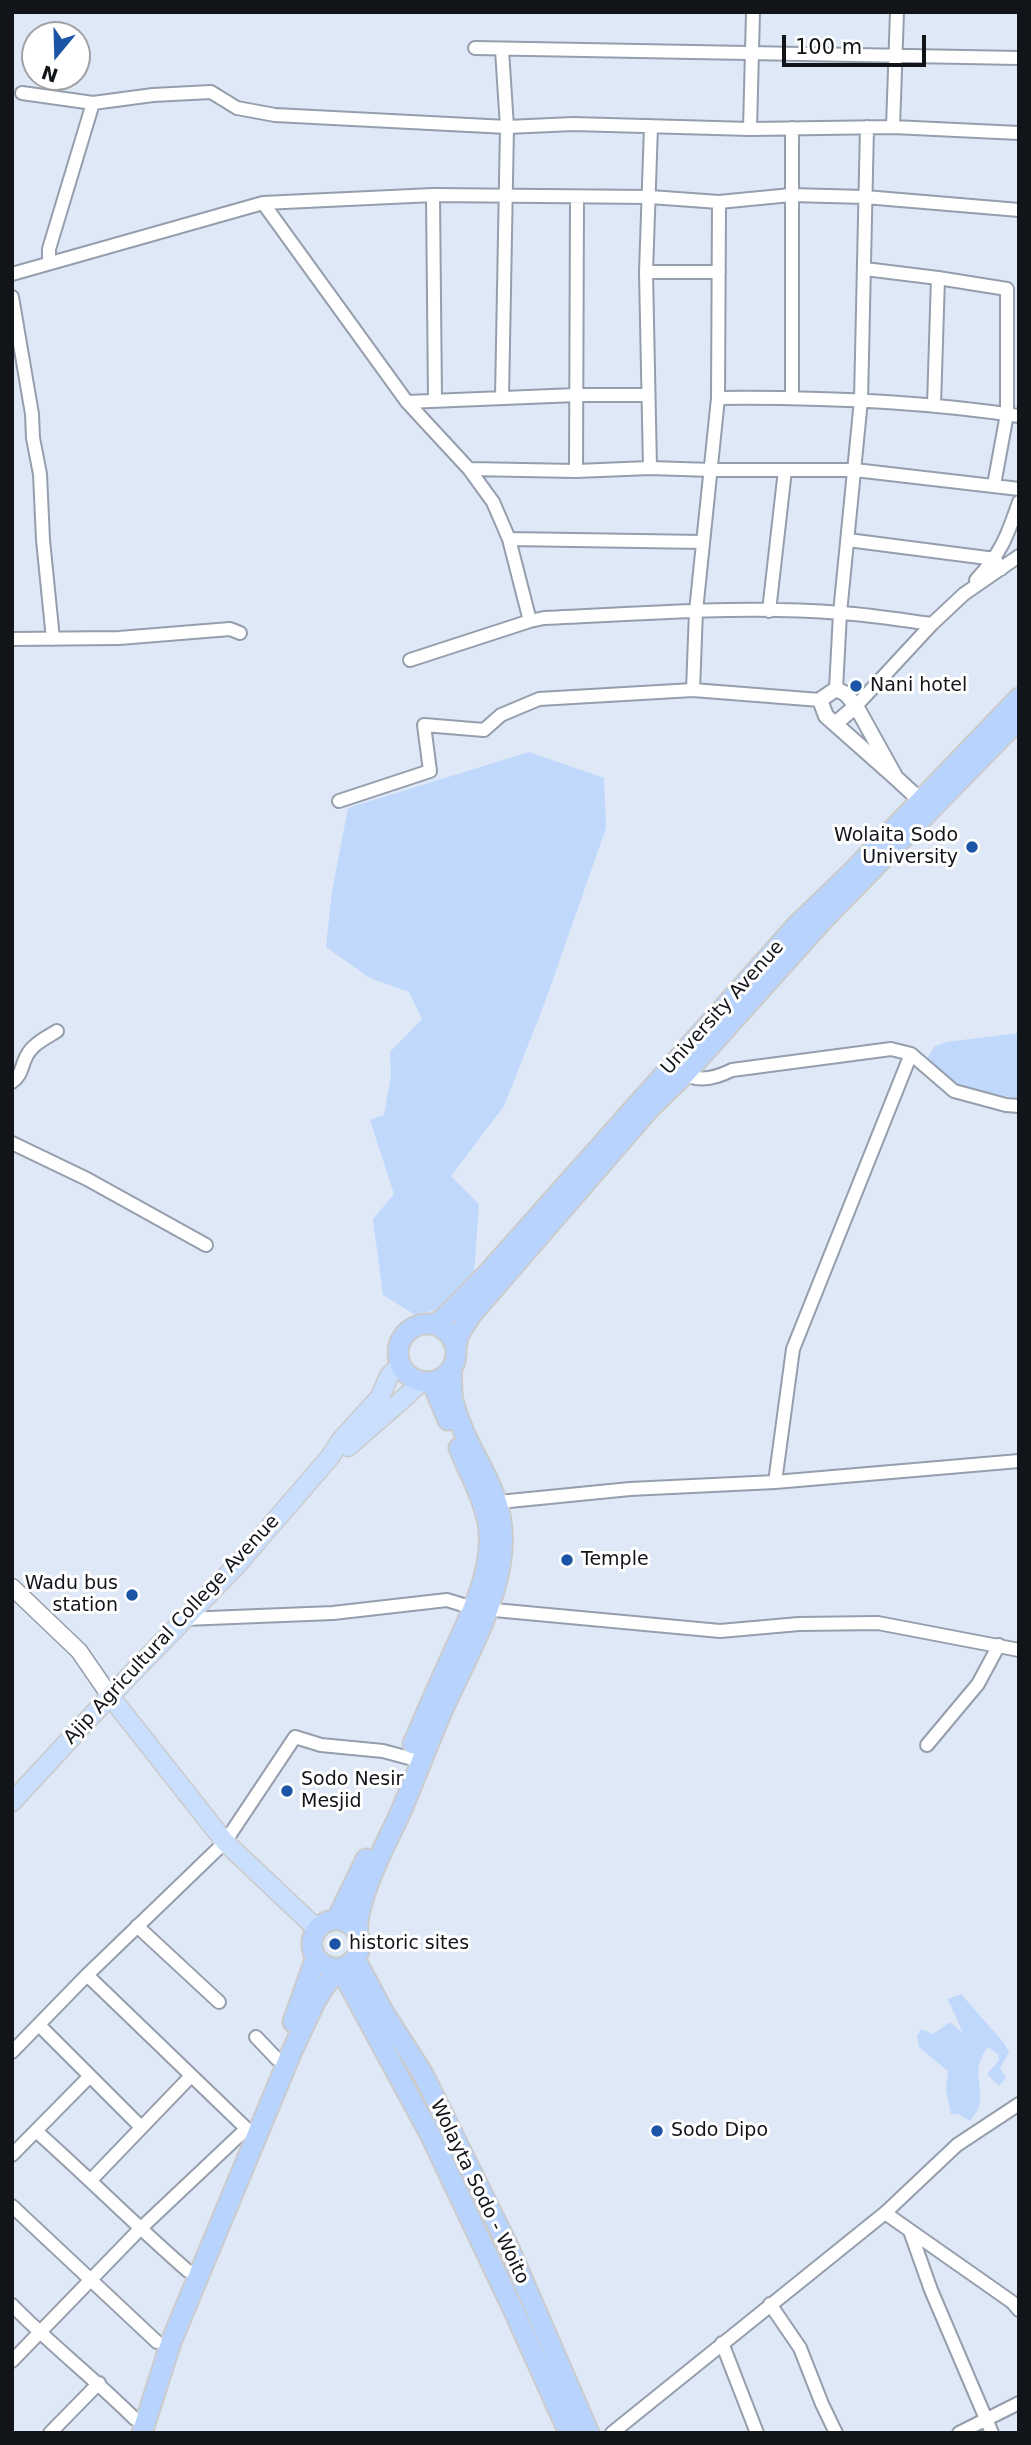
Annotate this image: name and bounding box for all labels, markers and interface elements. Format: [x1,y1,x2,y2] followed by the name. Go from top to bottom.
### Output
[21,21,91,91] north arrow
[786,21,930,65] scale bar
[795,35,862,59] text: 100 m
[39,61,61,87] text: N
[870,675,967,697] place label: Nani hotel
[848,678,864,694] marker: Nani hotel
[834,825,958,869] place label: Wolaita Sodo University
[964,839,980,855] marker: Wolaita Sodo University
[657,936,789,1080] street label: University Avenue
[60,1511,284,1749] street label: Ajip Agricultural College Avenue
[581,1549,649,1571] place label: Temple
[559,1552,575,1568] marker: Temple
[25,1573,118,1617] place label: Wadu bus station
[124,1587,140,1603] marker: Wadu bus station
[301,1769,403,1813] place label: Sodo Nesir Mesjid
[279,1783,295,1799] marker: Sodo Nesir Mesjid
[349,1933,469,1955] place label: historic sites
[327,1936,343,1952] marker: historic sites
[424,2096,534,2288] street label: Wolayta Sodo - Woito
[671,2120,768,2142] place label: Sodo Dipo
[649,2123,665,2139] marker: Sodo Dipo

